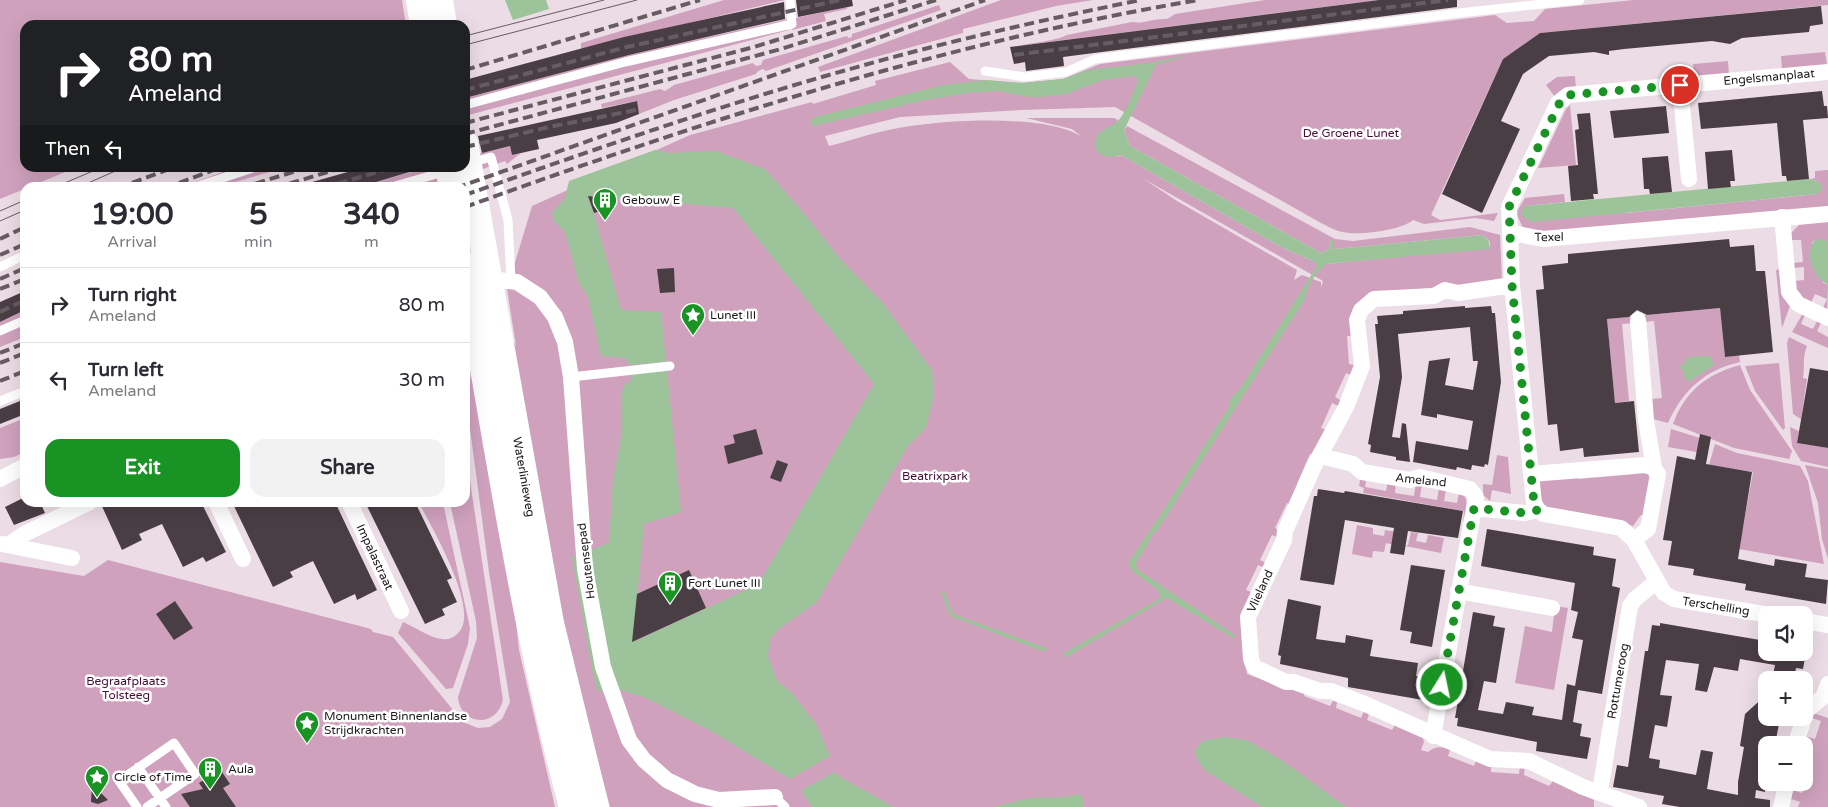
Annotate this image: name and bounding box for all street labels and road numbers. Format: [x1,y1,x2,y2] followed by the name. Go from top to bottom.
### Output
[1723,66,1816,88] street label: Engelsmanplaat
[1534,230,1564,244] street label: Texel
[510,436,538,518] street label: Waterlinieweg
[1395,470,1447,490] street label: Ameland
[354,522,397,593] street label: Impalastraat
[574,522,598,600] street label: Houtensepad
[1244,567,1276,615] street label: Vlieland
[1681,594,1751,618] street label: Terschelling
[1604,642,1632,720] street label: Rottumeroog

